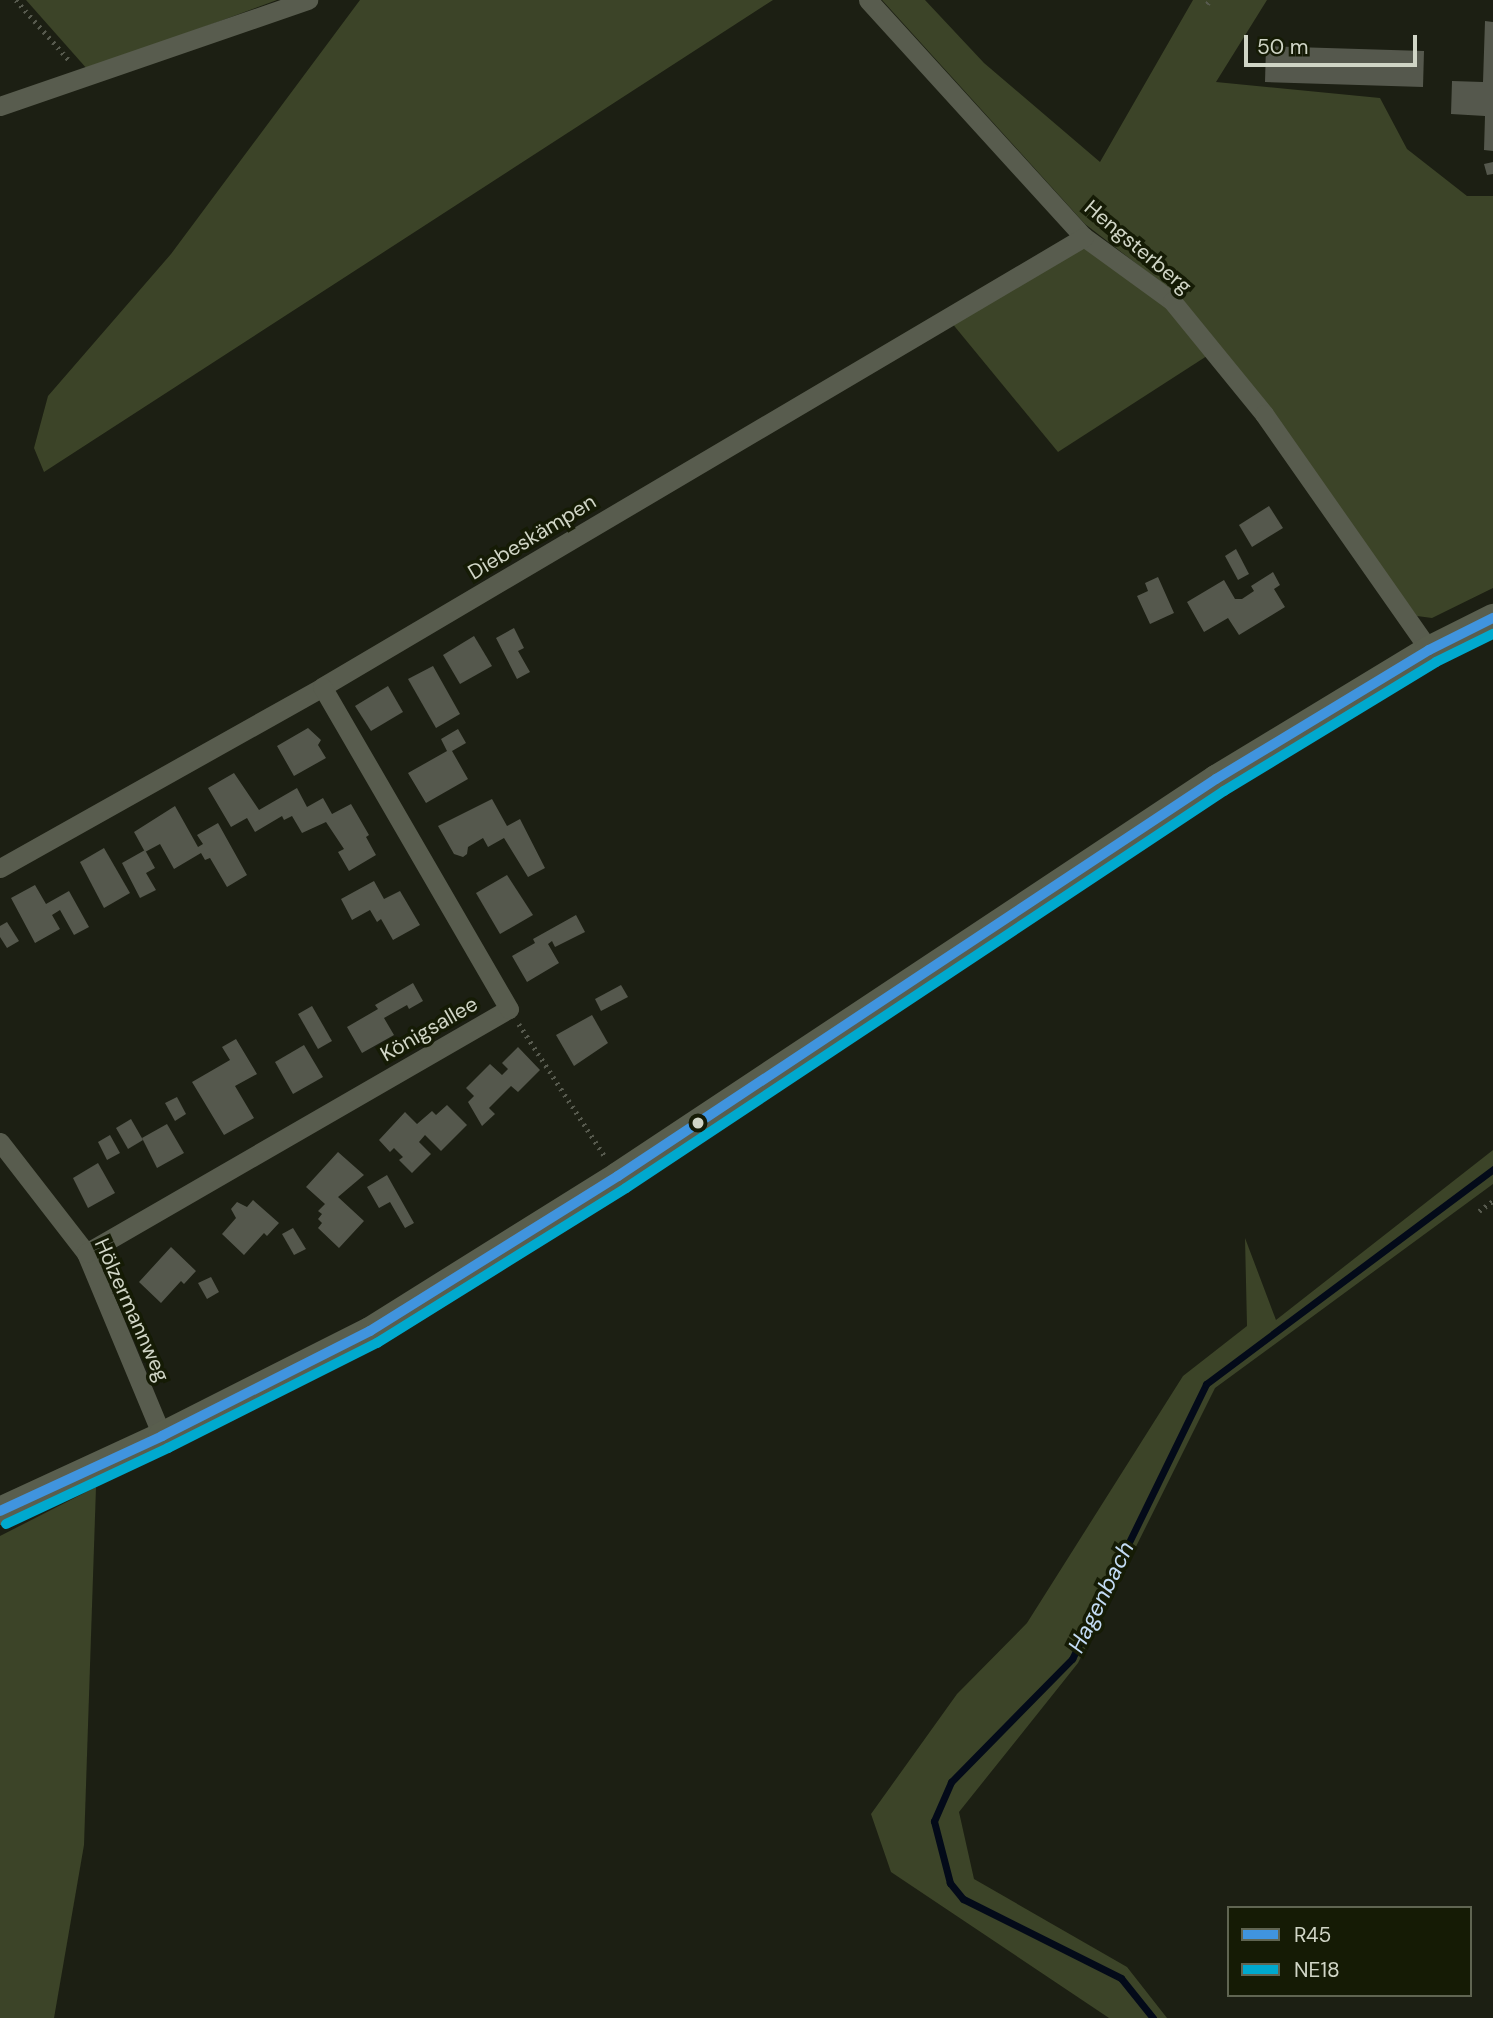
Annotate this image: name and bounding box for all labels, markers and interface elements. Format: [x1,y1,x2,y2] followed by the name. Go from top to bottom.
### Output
[1248,21,1421,65] scale bar
[1257,33,1308,61] text: 50 m
[1079,195,1197,299] street label: Hengsterberg
[463,489,601,585] street label: Diebeskämpen
[376,991,482,1067] street label: Königsallee
[691,1116,705,1130] unlabelled marker
[89,1234,175,1386] street label: Hölzermannweg
[1062,1537,1140,1657] water label: Hagenbach
[1227,1906,1472,1997] legend
[1294,1921,1331,1949] text: R45
[1294,1956,1340,1984] text: NE18

